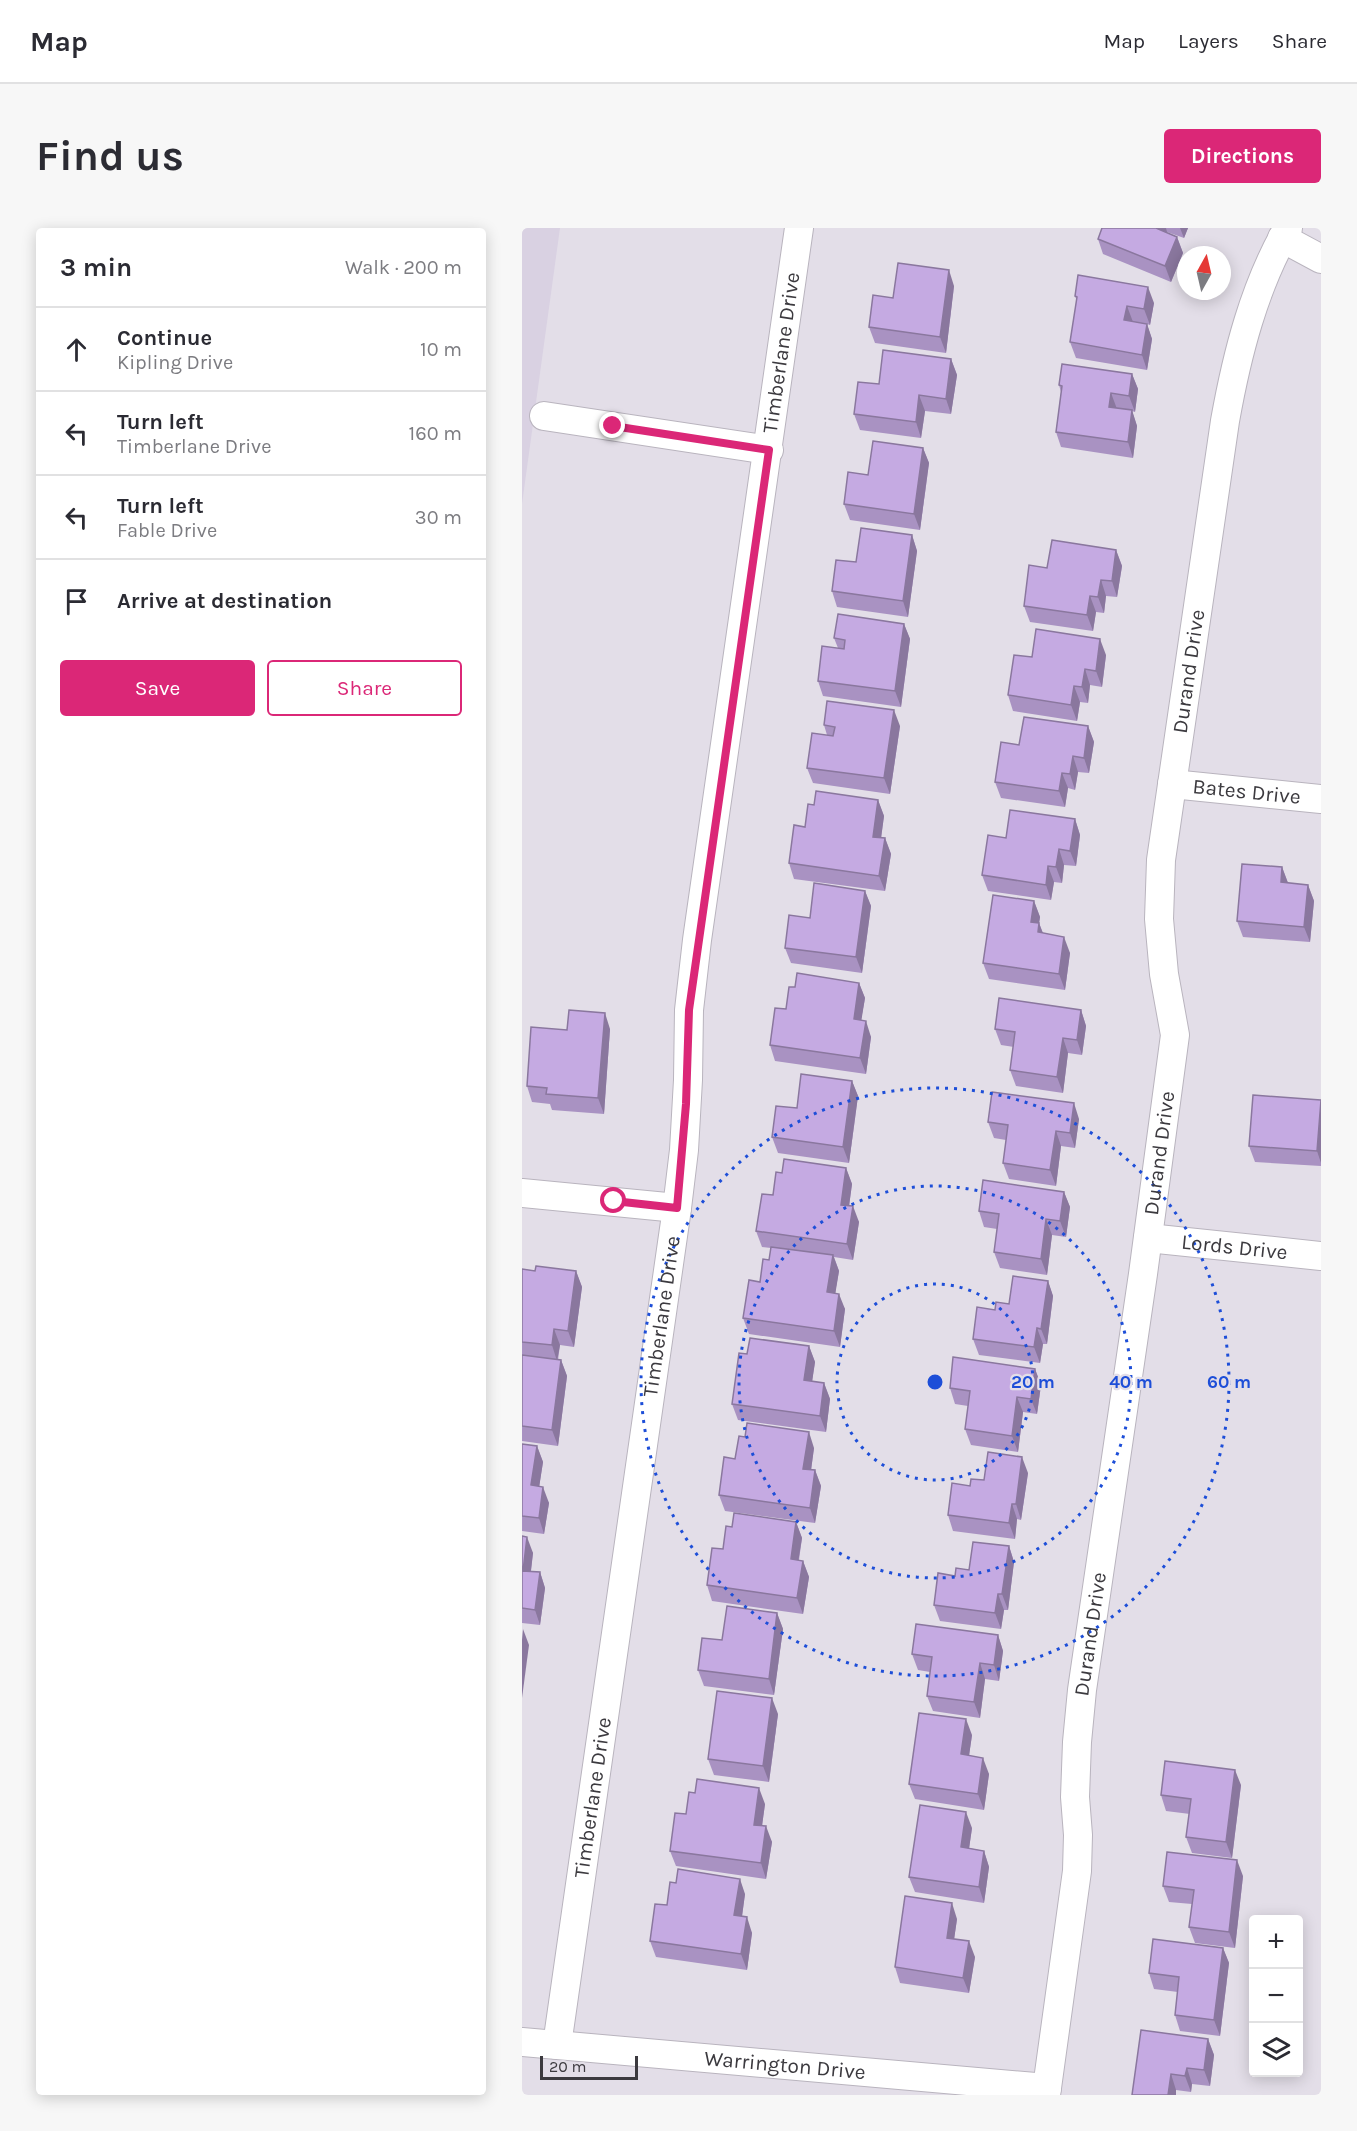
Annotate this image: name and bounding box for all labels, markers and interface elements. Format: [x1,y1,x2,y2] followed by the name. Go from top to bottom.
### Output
[30,25,88,58] text: Map
[1103,29,1145,53] text: Map
[1178,29,1239,53] text: Layers
[1272,29,1327,53] text: Share
[1164,129,1321,183] button: Directions
[36,131,184,181] text: Find us
[1177,246,1231,300] north arrow
[60,252,132,283] text: 3 min
[345,256,462,279] text: Walk · 200 m
[758,271,805,435] street label: Timberlane Drive
[117,325,212,351] text: Continue
[60,333,93,366] icon: ahead
[420,338,462,361] text: 10 m
[117,351,233,374] text: Kipling Drive
[117,409,204,435] text: Turn left
[599,412,625,438] route end
[60,417,93,450] icon: left
[409,422,462,445] text: 160 m
[117,435,271,458] text: Timberlane Drive
[117,493,204,519] text: Turn left
[60,501,93,534] icon: left
[415,506,462,529] text: 30 m
[117,519,217,542] text: Fable Drive
[60,585,93,618] icon: arrive
[117,588,332,614] text: Arrive at destination
[1168,608,1209,735] street label: Durand Drive
[60,660,255,716] button: Save
[267,660,462,716] button: Share
[1191,774,1302,809] street label: Bates Drive
[1139,1090,1179,1217] street label: Durand Drive
[600,1187,626,1213] route start
[1180,1230,1289,1264] street label: Lords Drive
[638,1234,685,1398] street label: Timberlane Drive
[1011,1371,1055,1393] text: 20 m
[1109,1371,1153,1393] text: 40 m
[1207,1371,1251,1393] text: 60 m
[925,1372,945,1392] centre of rings
[1069,1571,1111,1698] street label: Durand Drive
[569,1715,616,1880] street label: Timberlane Drive
[1249,1915,1303,2077] map controls
[1249,1915,1303,1969] button: +
[1249,1969,1303,2023] button: −
[1249,2023,1303,2077] button: layers
[703,2046,867,2084] street label: Warrington Drive
[540,2053,638,2080] scale bar
[549,2057,587,2076] text: 20 m

